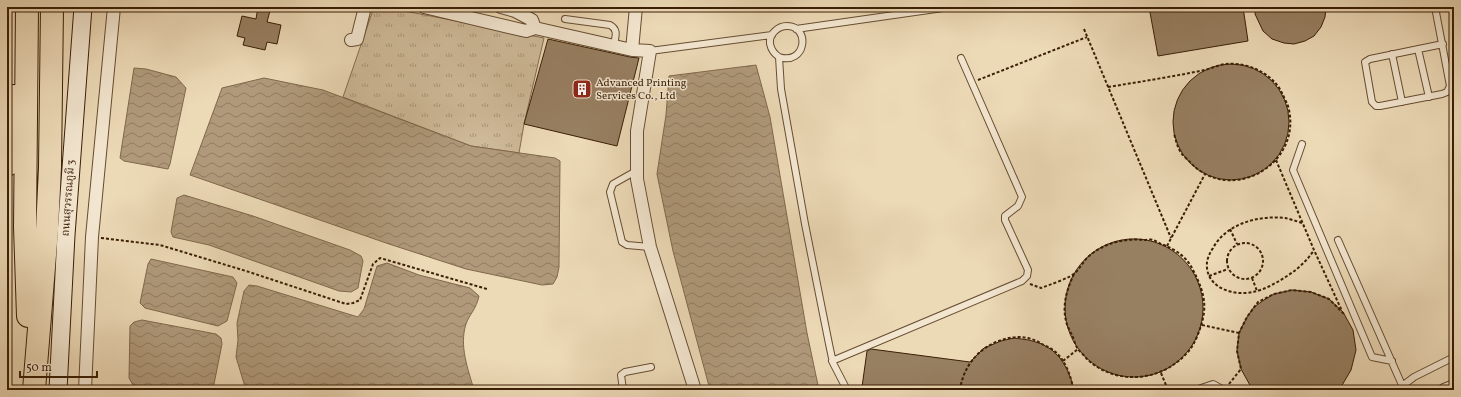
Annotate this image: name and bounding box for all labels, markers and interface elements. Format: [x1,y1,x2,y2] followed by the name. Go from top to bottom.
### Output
[596,76,687,104] place label: Advanced Printing Services Co., Ltd
[571,78,593,100] building icon: Advanced Printing Services Co., Ltd
[59,159,79,237] street label: ถนนสุวรรณภูมิ 3
[20,353,97,379] scale bar
[26,360,52,376] text: 50 m

